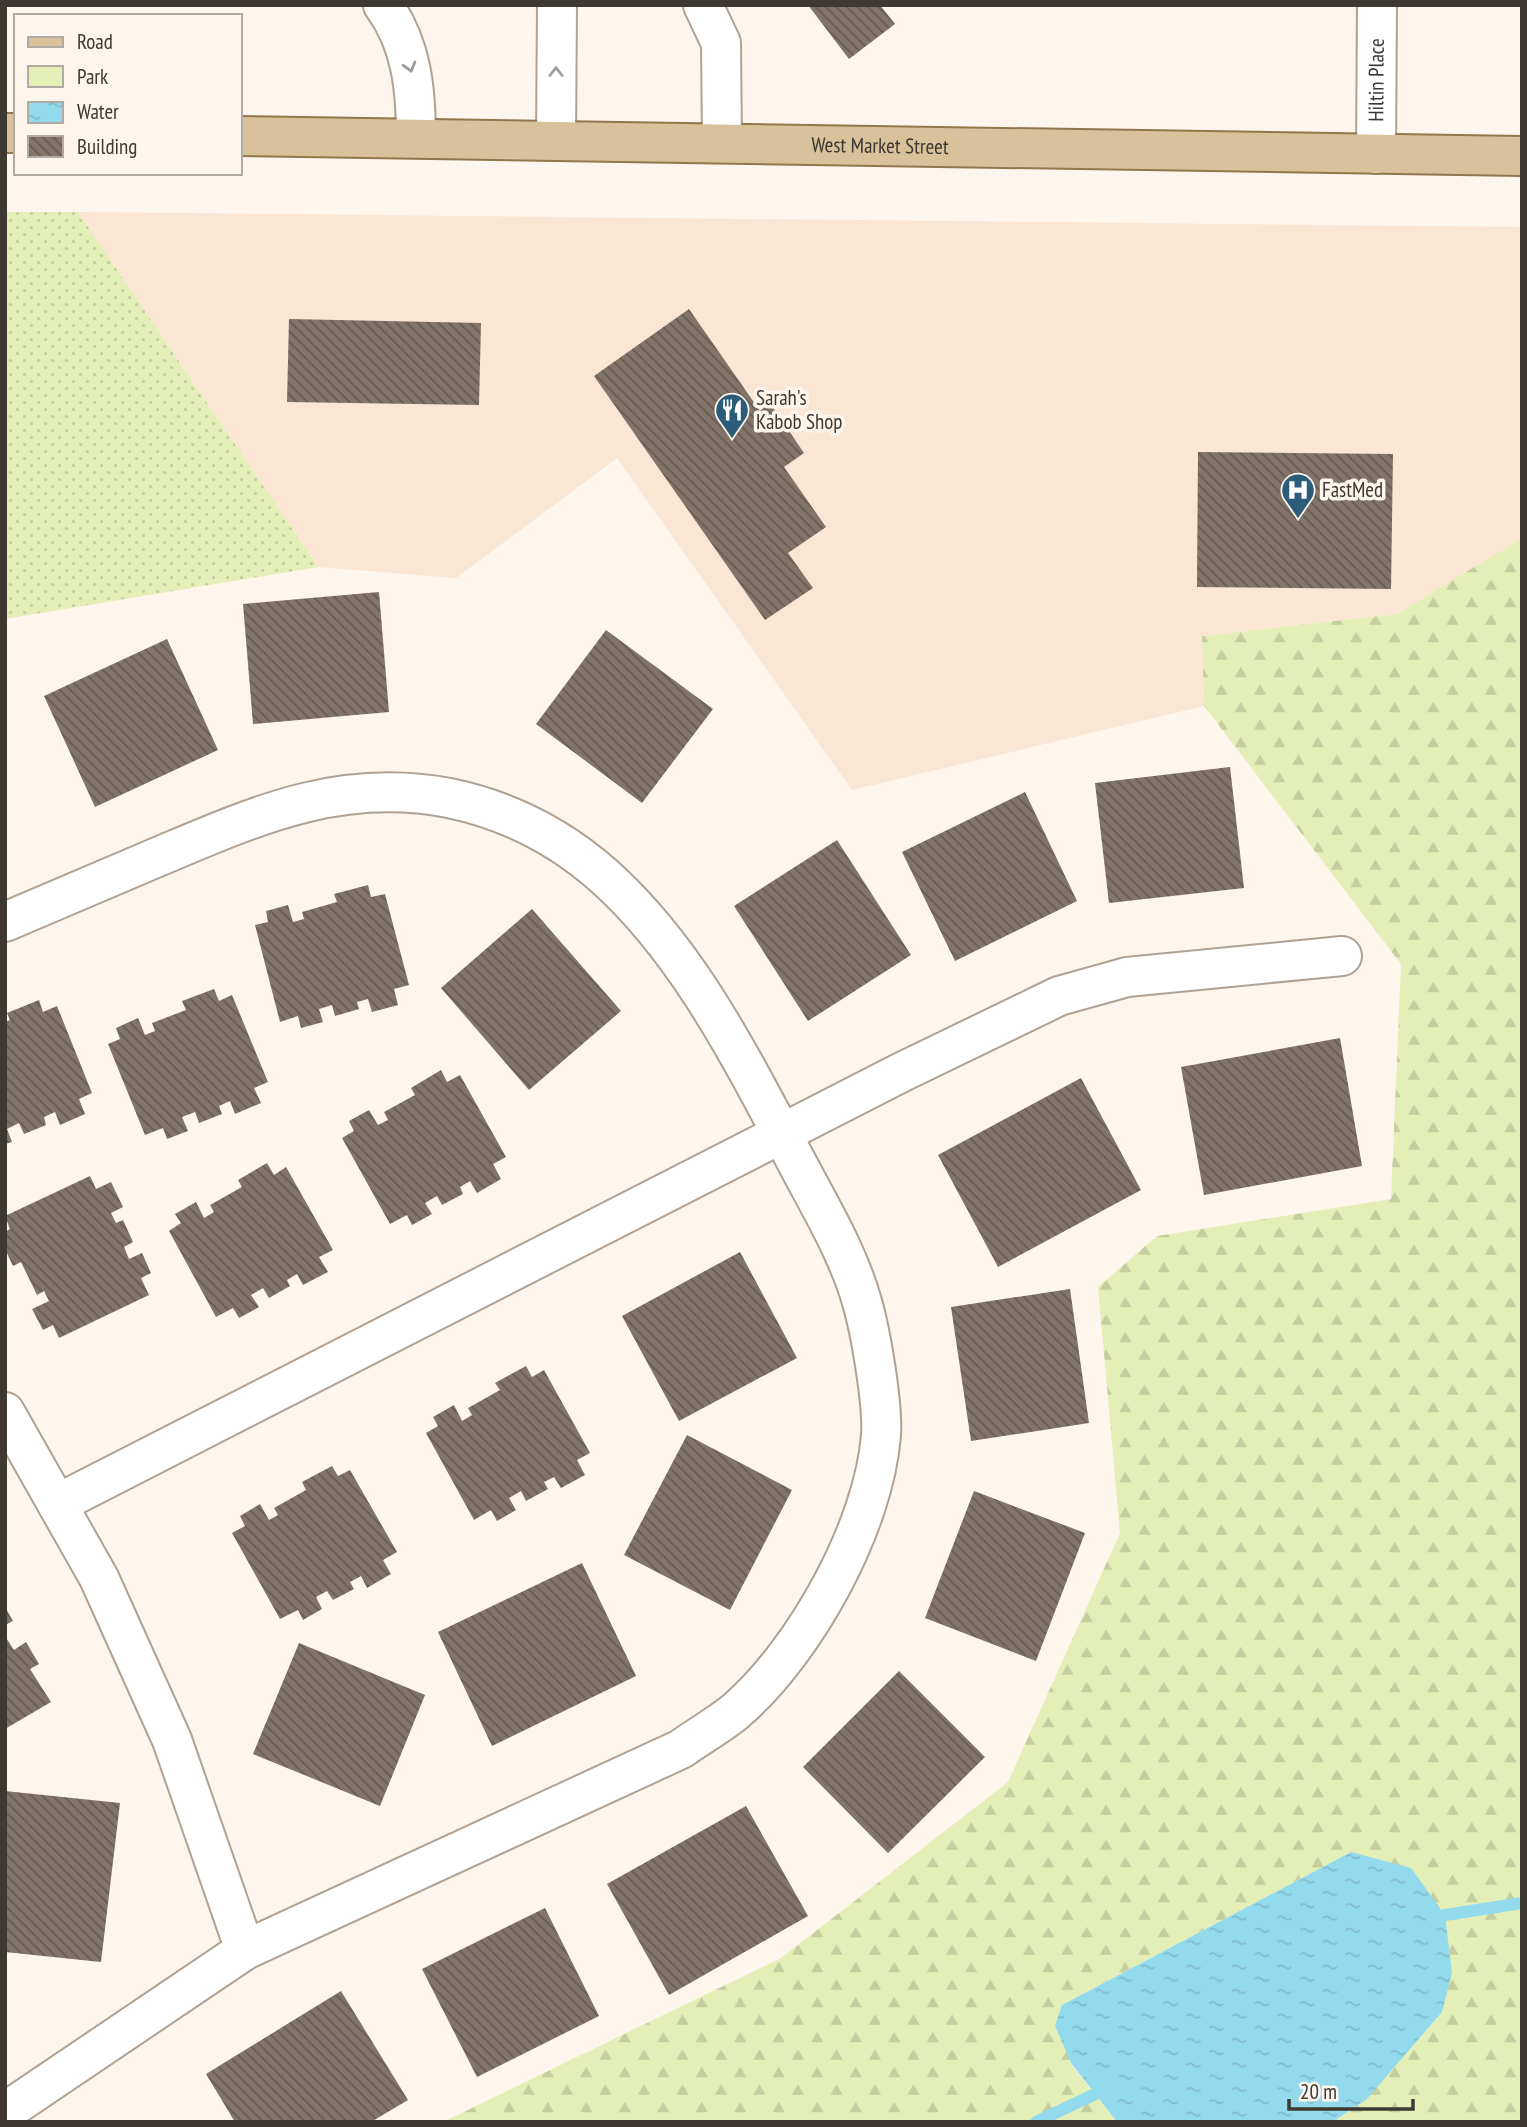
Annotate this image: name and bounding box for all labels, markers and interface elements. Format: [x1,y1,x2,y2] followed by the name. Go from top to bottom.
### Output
[14,14,242,175] legend
[77,28,113,55] text: Road
[1362,38,1390,122] street label: Hiltin Place
[401,61,416,73] one-way arrow
[77,63,108,90] text: Park
[548,67,564,77] one-way arrow
[77,98,119,125] text: Water
[811,131,949,160] street label: West Market Street
[77,133,137,160] text: Building
[756,384,843,435] place label: Sarah's Kabob Shop
[713,391,751,440] restaurant icon: Sarah's Kabob Shop
[1279,471,1317,520] hospital icon: FastMed
[1322,476,1383,503] place label: FastMed
[1289,2068,1413,2112] scale bar
[1300,2078,1337,2105] text: 20 m

